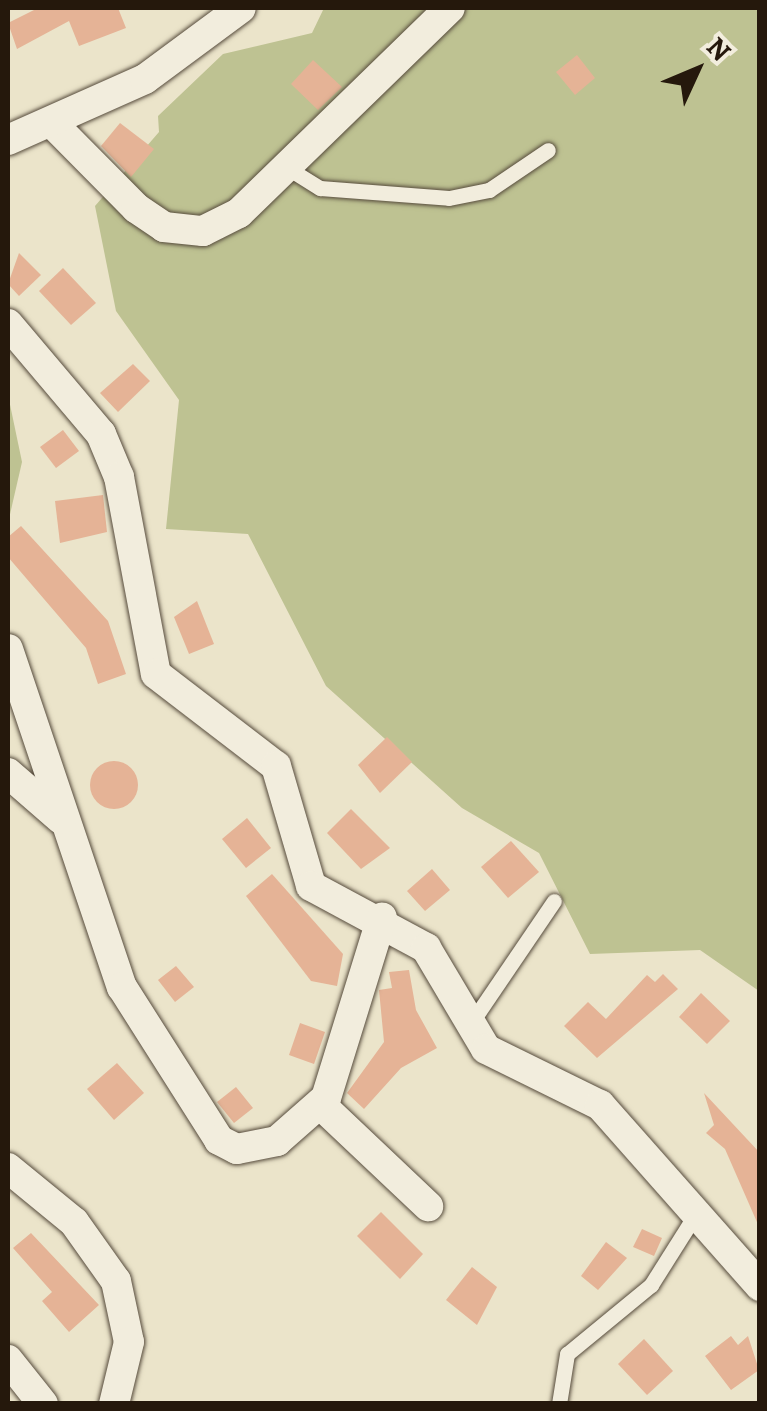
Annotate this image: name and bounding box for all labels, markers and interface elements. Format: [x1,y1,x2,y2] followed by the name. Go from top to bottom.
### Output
[647,20,747,120] north arrow
[698,29,739,70] text: N

